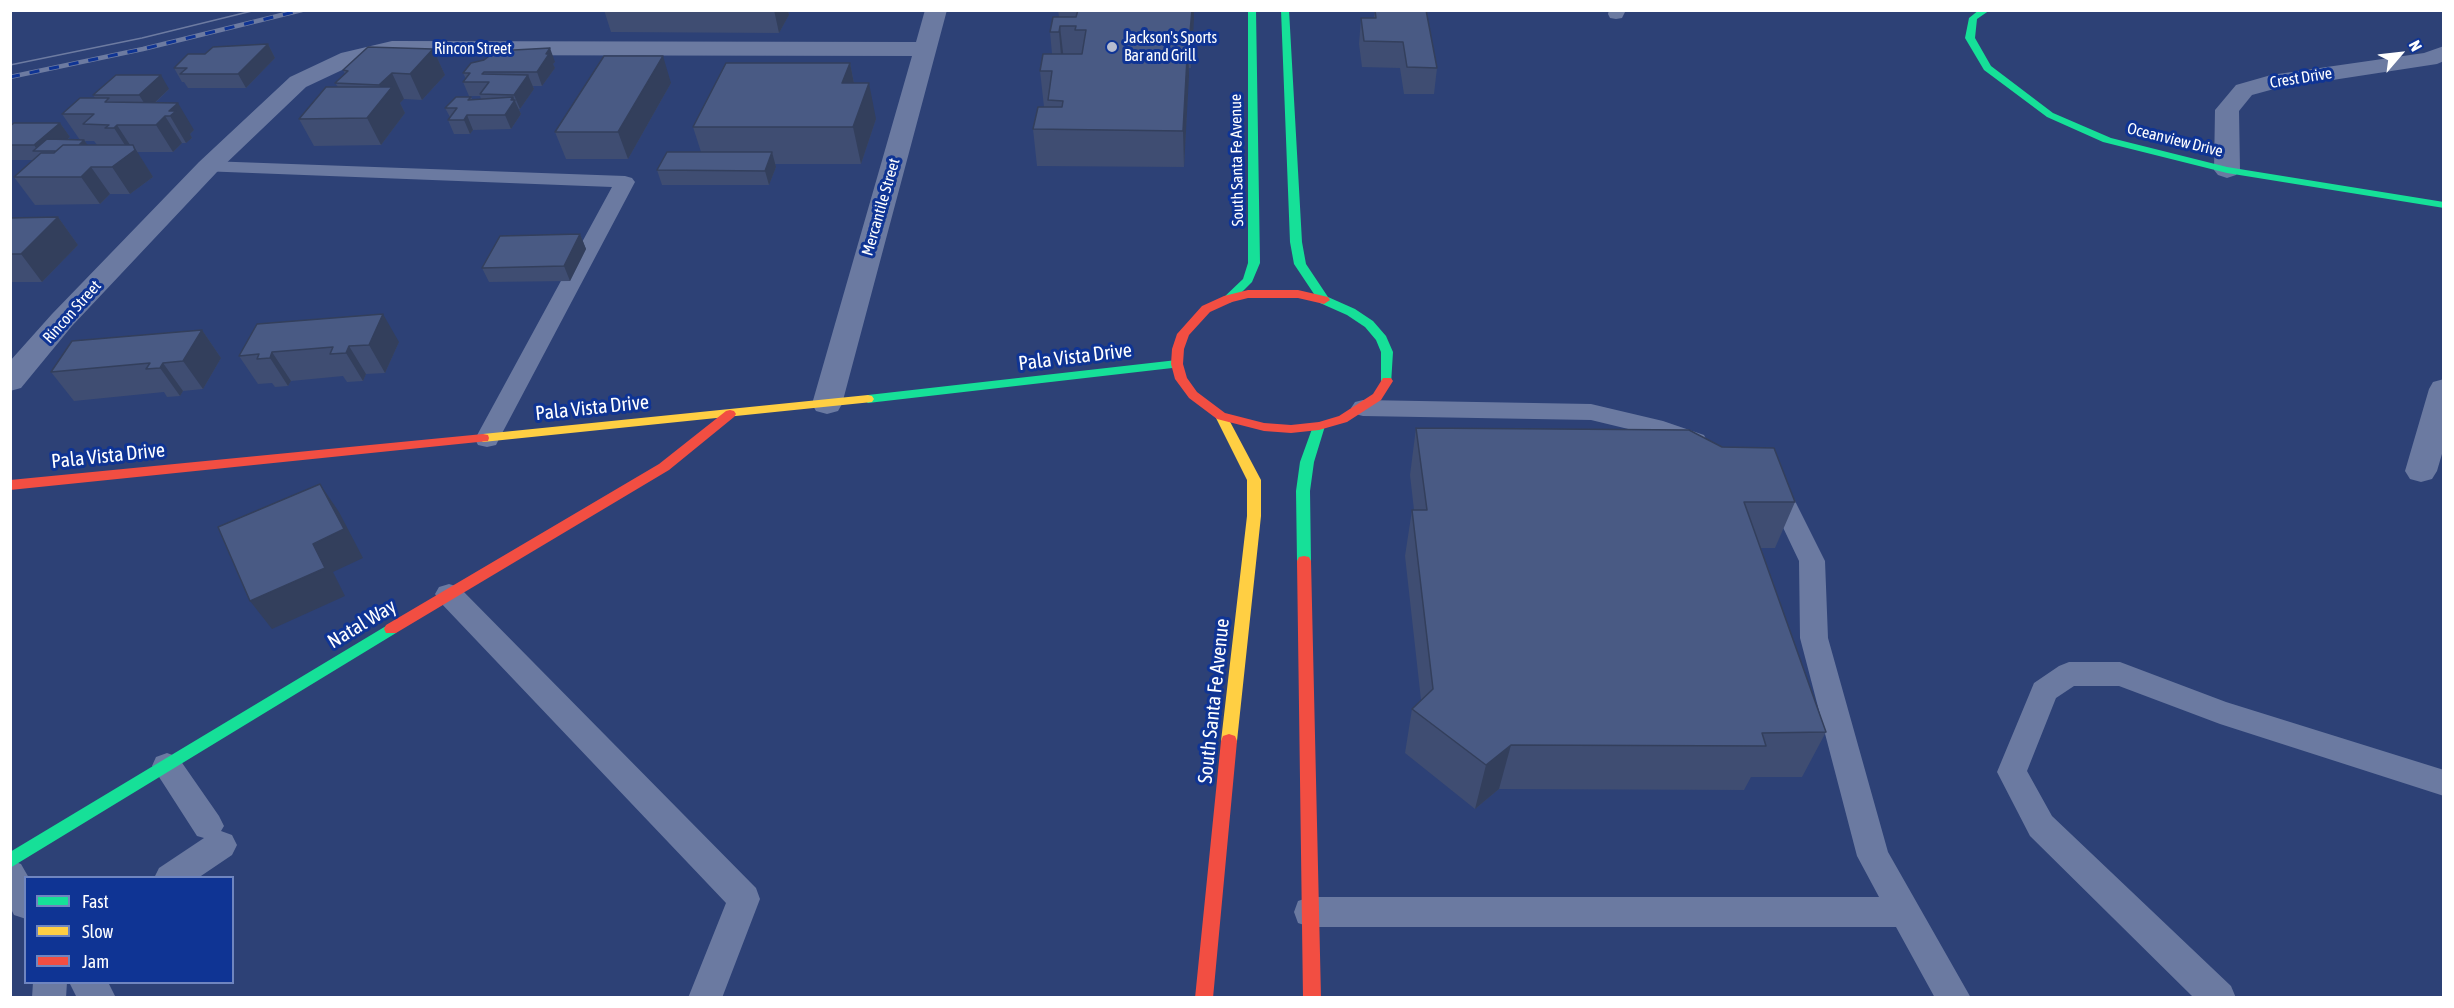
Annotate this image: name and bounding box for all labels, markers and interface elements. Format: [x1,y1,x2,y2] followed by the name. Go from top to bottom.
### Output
[2370,24,2430,84] north arrow
[1124,28,1217,66] place label: Jackson's Sports Bar and Grill
[2406,37,2426,54] text: N
[434,39,512,59] street label: Rincon Street
[1105,40,1119,54] marker: Jackson's Sports Bar and Grill
[2269,64,2333,92] street label: Crest Drive
[1226,94,1248,226] street label: South Santa Fe Avenue
[2125,119,2225,161] street label: Oceanview Drive
[858,156,904,258] street label: Mercantile Street
[39,277,105,347] street label: Rincon Street
[1017,338,1133,376] street label: Pala Vista Drive
[534,390,650,426] street label: Pala Vista Drive
[50,438,166,474] street label: Pala Vista Drive
[323,594,401,654] street label: Natal Way
[1193,617,1235,785] street label: South Santa Fe Avenue
[24,876,234,984] legend
[82,891,109,912] text: Fast
[82,921,113,942] text: Slow
[82,951,109,972] text: Jam

